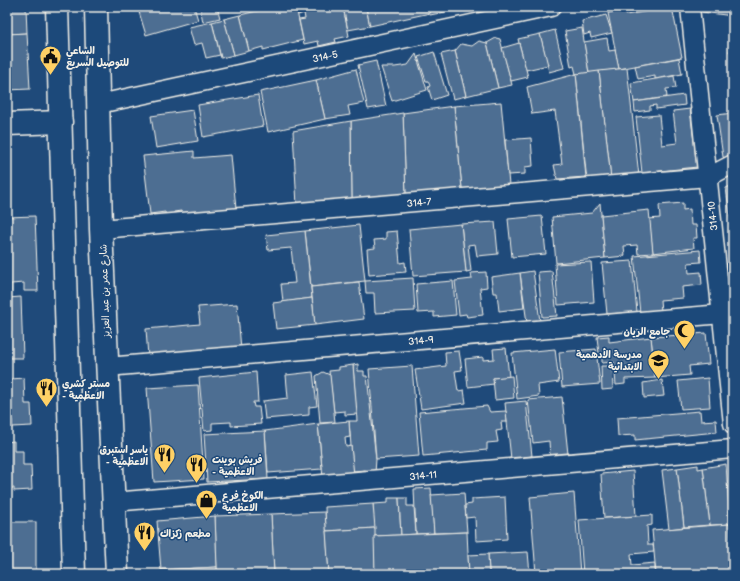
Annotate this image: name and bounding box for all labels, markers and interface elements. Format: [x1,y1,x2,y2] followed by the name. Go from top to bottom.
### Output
[38,43,64,76] public building icon: الساعي للتوصيل السريع
[66,45,129,70] place label: الساعي للتوصيل السريع
[311,48,339,65] street label: 314-5
[406,196,432,210] street label: 314-7
[705,200,721,231] street label: 314-10
[97,244,114,339] street label: شارع عمر بن عبد العزيز
[672,318,698,351] mosque icon: جامع الريان
[624,326,670,339] place label: جامع الريان
[408,334,435,348] street label: 314-9
[645,347,671,380] school or university icon: مدرسة الأدهمية الابتدائية
[576,348,642,373] place label: مدرسة الأدهمية الابتدائية
[34,376,60,409] restaurant icon: مستر كشري - الاعظمية
[62,378,110,402] place label: مستر كشري - الاعظمية
[151,442,177,475] restaurant icon: ياسر استبرق - الاعظمية
[99,444,148,468] place label: ياسر استبرق - الاعظمية
[184,452,210,485] restaurant icon: فريش بوينت - الاعظمية
[212,454,263,478] place label: فريش بوينت - الاعظمية
[409,469,437,483] street label: 314-11
[194,488,220,521] shop icon: الكوخ فرع الاعظمية
[222,490,264,514] place label: الكوخ فرع الاعظمية
[131,520,157,553] restaurant icon: مطعم زكزاك
[160,528,211,541] place label: مطعم زكزاك

